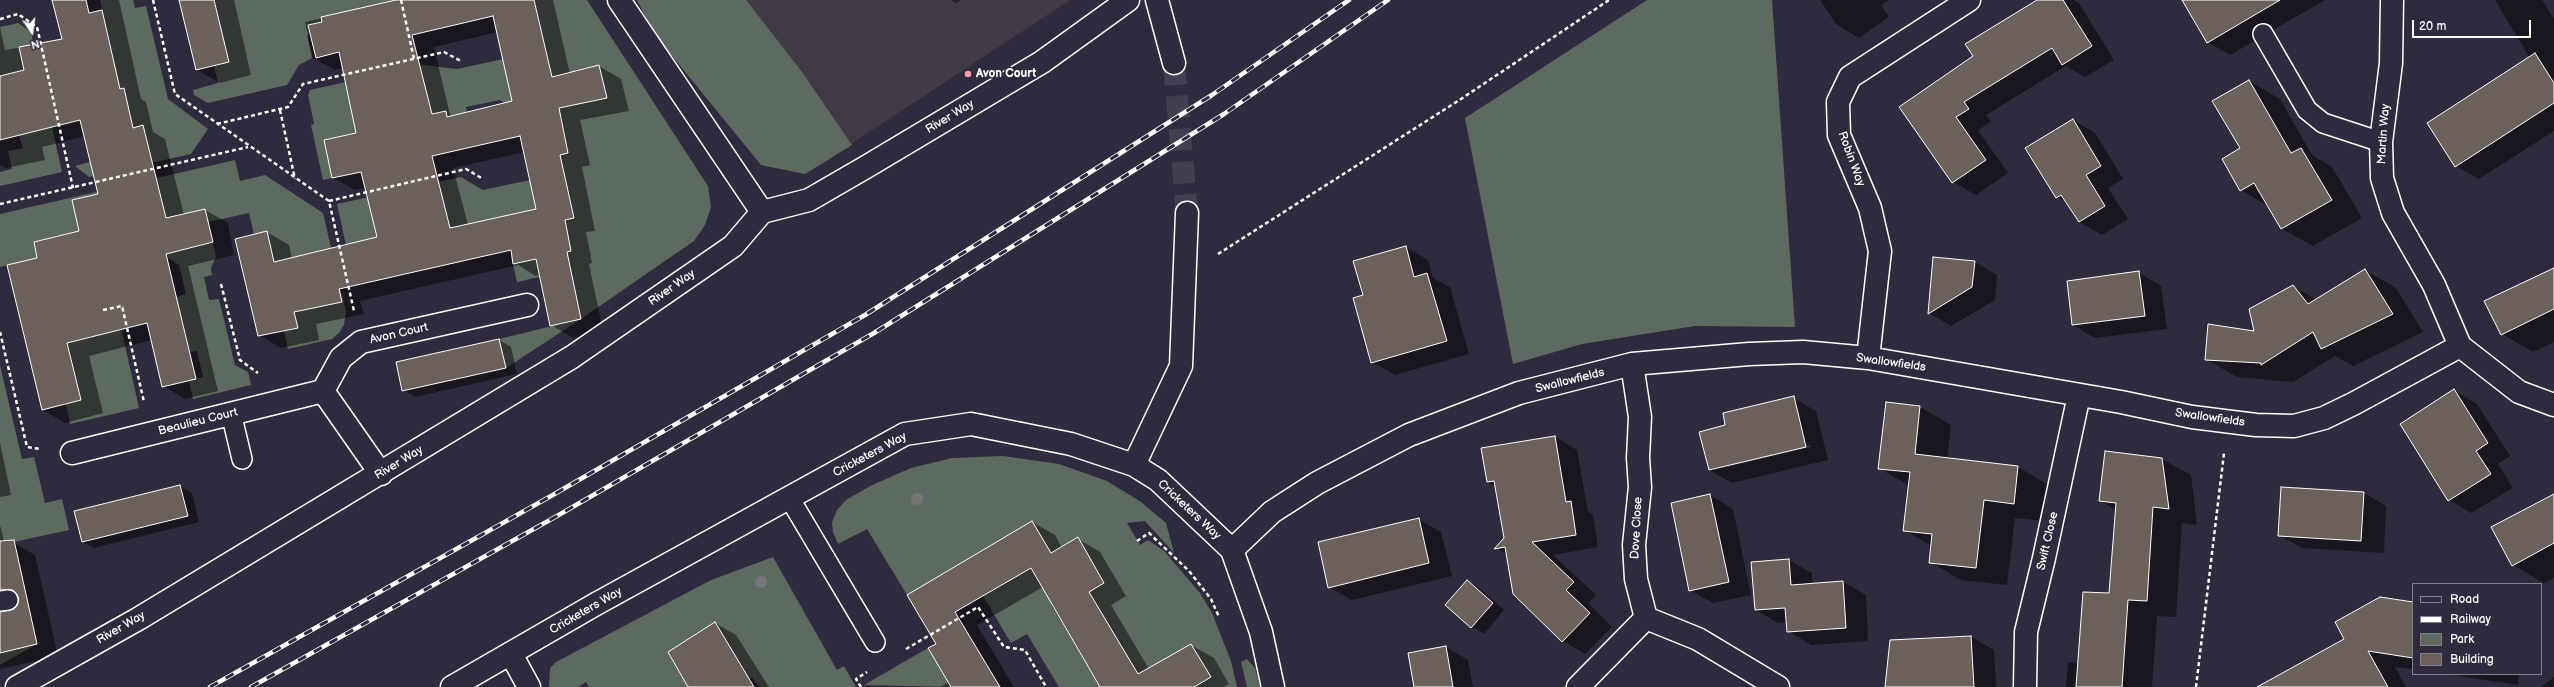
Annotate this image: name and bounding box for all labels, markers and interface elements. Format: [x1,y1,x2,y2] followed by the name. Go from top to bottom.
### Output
[12,12,52,52] north arrow
[2414,12,2533,38] scale bar
[2419,19,2446,34] text: 20 m
[29,37,41,51] text: N
[976,67,1036,81] place label: Avon Court
[963,69,973,79] marker: Avon Court
[923,97,977,137] street label: River Way
[2375,103,2393,165] street label: Martin Way
[1834,130,1868,188] street label: Robin Way
[646,267,698,309] street label: River Way
[368,320,430,348] street label: Avon Court
[1855,351,1927,375] street label: Swallowfields
[1534,365,1606,397] street label: Swallowfields
[157,405,239,439] street label: Beaulieu Court
[2174,406,2246,430] street label: Swallowfields
[831,430,909,480] street label: Cricketers Way
[372,443,426,483] street label: River Way
[1154,477,1224,543] street label: Cricketers Way
[1628,497,1646,559] street label: Dove Close
[2034,510,2062,572] street label: Swift Close
[2412,583,2542,675] legend
[547,584,625,638] street label: Cricketers Way
[2450,592,2479,607] text: Road
[94,608,148,648] street label: River Way
[2450,612,2491,627] text: Railway
[2450,632,2474,647] text: Park
[2450,652,2494,667] text: Building

